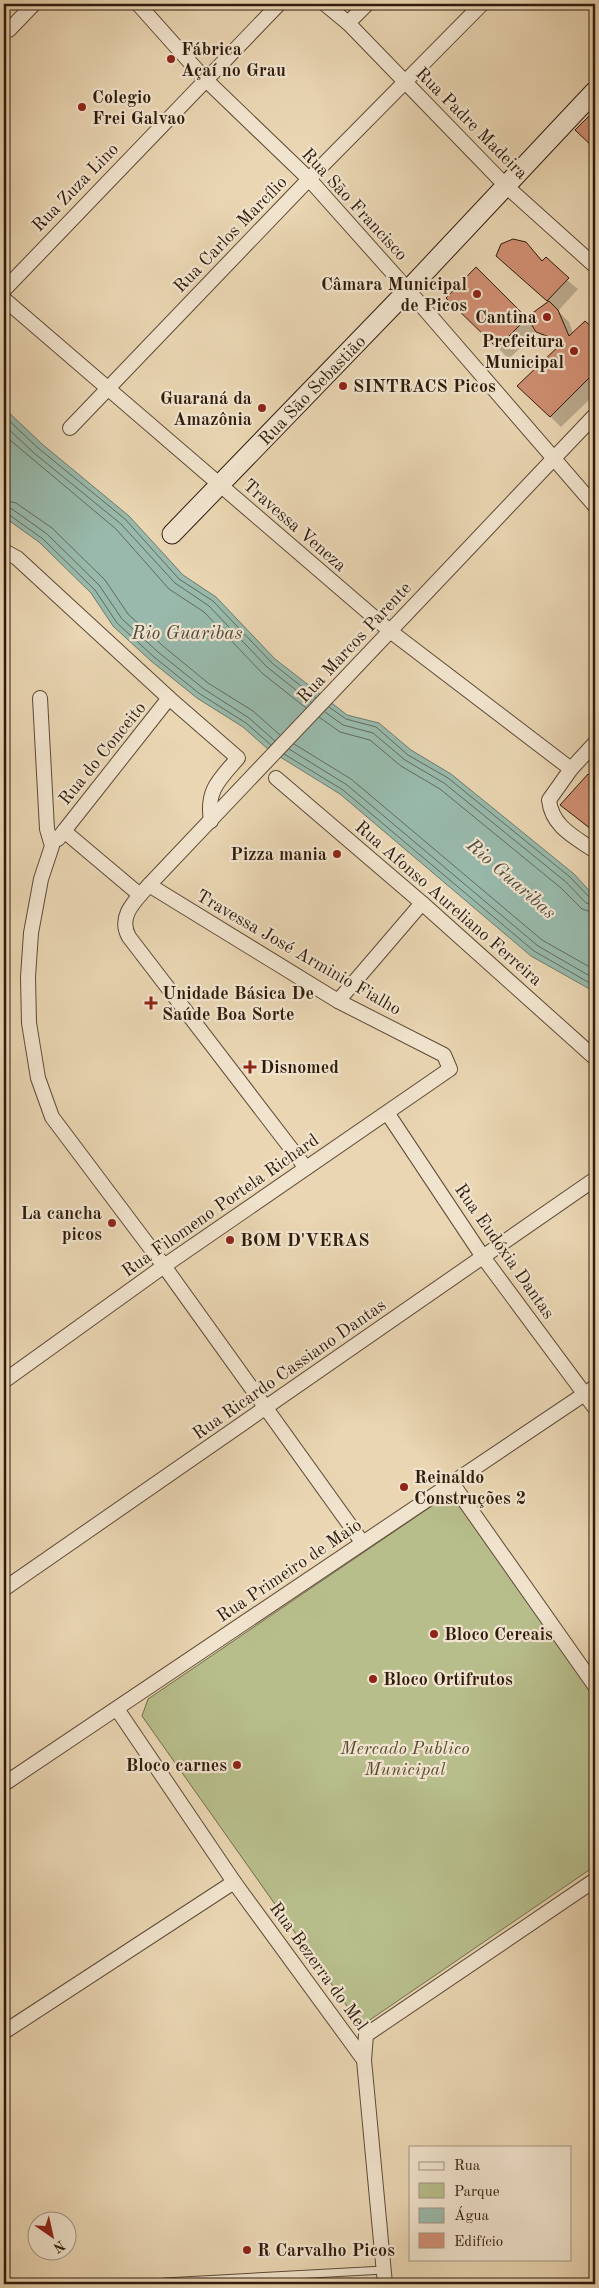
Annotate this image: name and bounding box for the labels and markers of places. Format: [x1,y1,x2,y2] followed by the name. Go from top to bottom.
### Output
[181,41,286,80] place label: Fábrica Açaí no Grau
[165,53,177,65] marker: Fábrica Açaí no Grau
[92,89,185,128] place label: Colegio Frei Galvao
[76,101,88,113] marker: Colegio Frei Galvao
[321,276,467,315] place label: Câmara Municipal de Picos
[471,288,483,300] marker: Câmara Municipal de Picos
[475,309,537,327] place label: Cantina
[541,311,553,323] marker: Cantina
[482,333,564,372] place label: Prefeitura Municipal
[568,345,580,357] marker: Prefeitura Municipal
[353,378,496,396] place label: SINTRACS Picos
[337,380,349,392] marker: SINTRACS Picos
[160,390,252,429] place label: Guaraná da Amazônia
[256,402,268,414] marker: Guaraná da Amazônia
[230,846,327,864] place label: Pizza mania
[331,848,343,860] marker: Pizza mania
[162,985,314,1024] place label: Unidade Básica De Saúde Boa Sorte
[144,996,158,1010] marker: Unidade Básica De Saúde Boa Sorte
[260,1059,339,1077] place label: Disnomed
[244,1061,256,1073] marker: Disnomed
[21,1205,102,1244] place label: La cancha picos
[106,1217,118,1229] marker: La cancha picos
[240,1232,369,1250] place label: BOM D'VERAS
[224,1234,236,1246] marker: BOM D'VERAS
[414,1469,526,1508] place label: Reinaldo Construções 2
[398,1481,410,1493] marker: Reinaldo Construções 2
[444,1626,553,1644] place label: Bloco Cereais
[428,1628,440,1640] marker: Bloco Cereais
[383,1671,513,1689] place label: Bloco Ortifrutos
[367,1673,379,1685] marker: Bloco Ortifrutos
[125,1757,227,1775] place label: Bloco carnes
[231,1759,243,1771] marker: Bloco carnes
[257,2242,395,2260] place label: R Carvalho Picos
[241,2244,253,2256] marker: R Carvalho Picos

